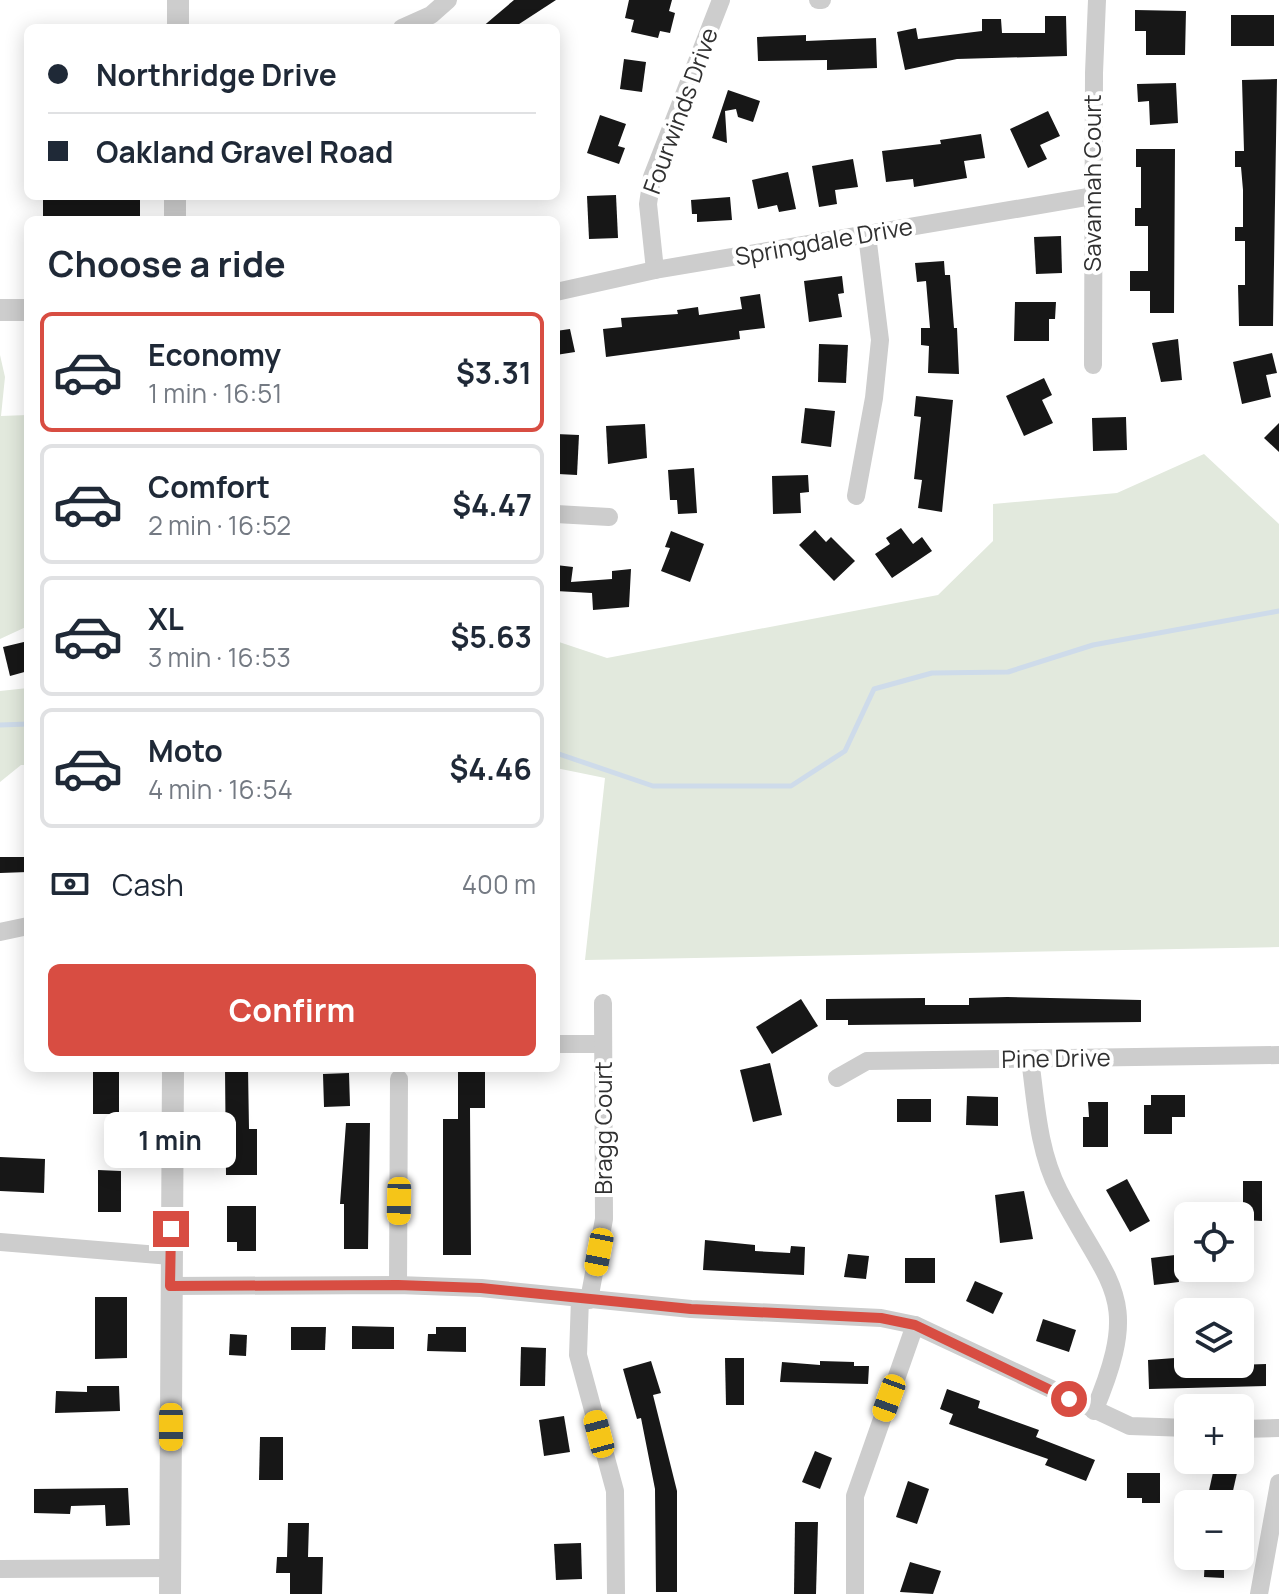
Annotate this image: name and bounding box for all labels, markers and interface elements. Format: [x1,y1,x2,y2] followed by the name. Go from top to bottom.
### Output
[634,23,725,198] street label: Fourwinds Drive
[96,54,337,95] text: Northridge Drive
[1075,94,1108,272] street label: Savannah Court
[96,131,393,172] text: Oakland Gravel Road
[732,209,915,272] street label: Springdale Drive
[48,239,286,288] text: Choose a ride
[148,334,281,375] text: Economy
[52,336,124,408] icon: car
[456,352,532,393] text: $3.31
[148,375,282,411] text: 1 min · 16:51
[148,466,270,507] text: Comfort
[52,468,124,540] icon: car
[452,484,532,525] text: $4.47
[148,507,291,543] text: 2 min · 16:52
[148,598,184,639] text: XL
[52,600,124,672] icon: car
[450,616,532,657] text: $5.63
[148,639,291,675] text: 3 min · 16:53
[148,730,223,771] text: Moto
[52,732,124,804] icon: car
[449,748,532,789] text: $4.46
[148,771,293,807] text: 4 min · 16:54
[48,862,92,906] icon: cash
[112,864,184,905] text: Cash
[462,866,536,902] text: 400 m
[48,964,536,1056] button: Confirm
[1001,1040,1111,1075] street label: Pine Drive
[586,1061,619,1195] street label: Bragg Court
[105,1113,237,1169] callout: 1 min
[138,1122,202,1158] text: 1 min
[387,1177,411,1225] car
[1174,1202,1254,1570] map controls
[1174,1202,1254,1282] button: locate
[153,1211,189,1247] route end
[583,1226,615,1278] car
[1174,1298,1254,1378] button: layers
[870,1371,908,1425] car
[1051,1381,1087,1417] route start
[1174,1394,1254,1474] button: +
[159,1403,183,1451] car
[581,1408,617,1460] car
[1174,1490,1254,1570] button: −

